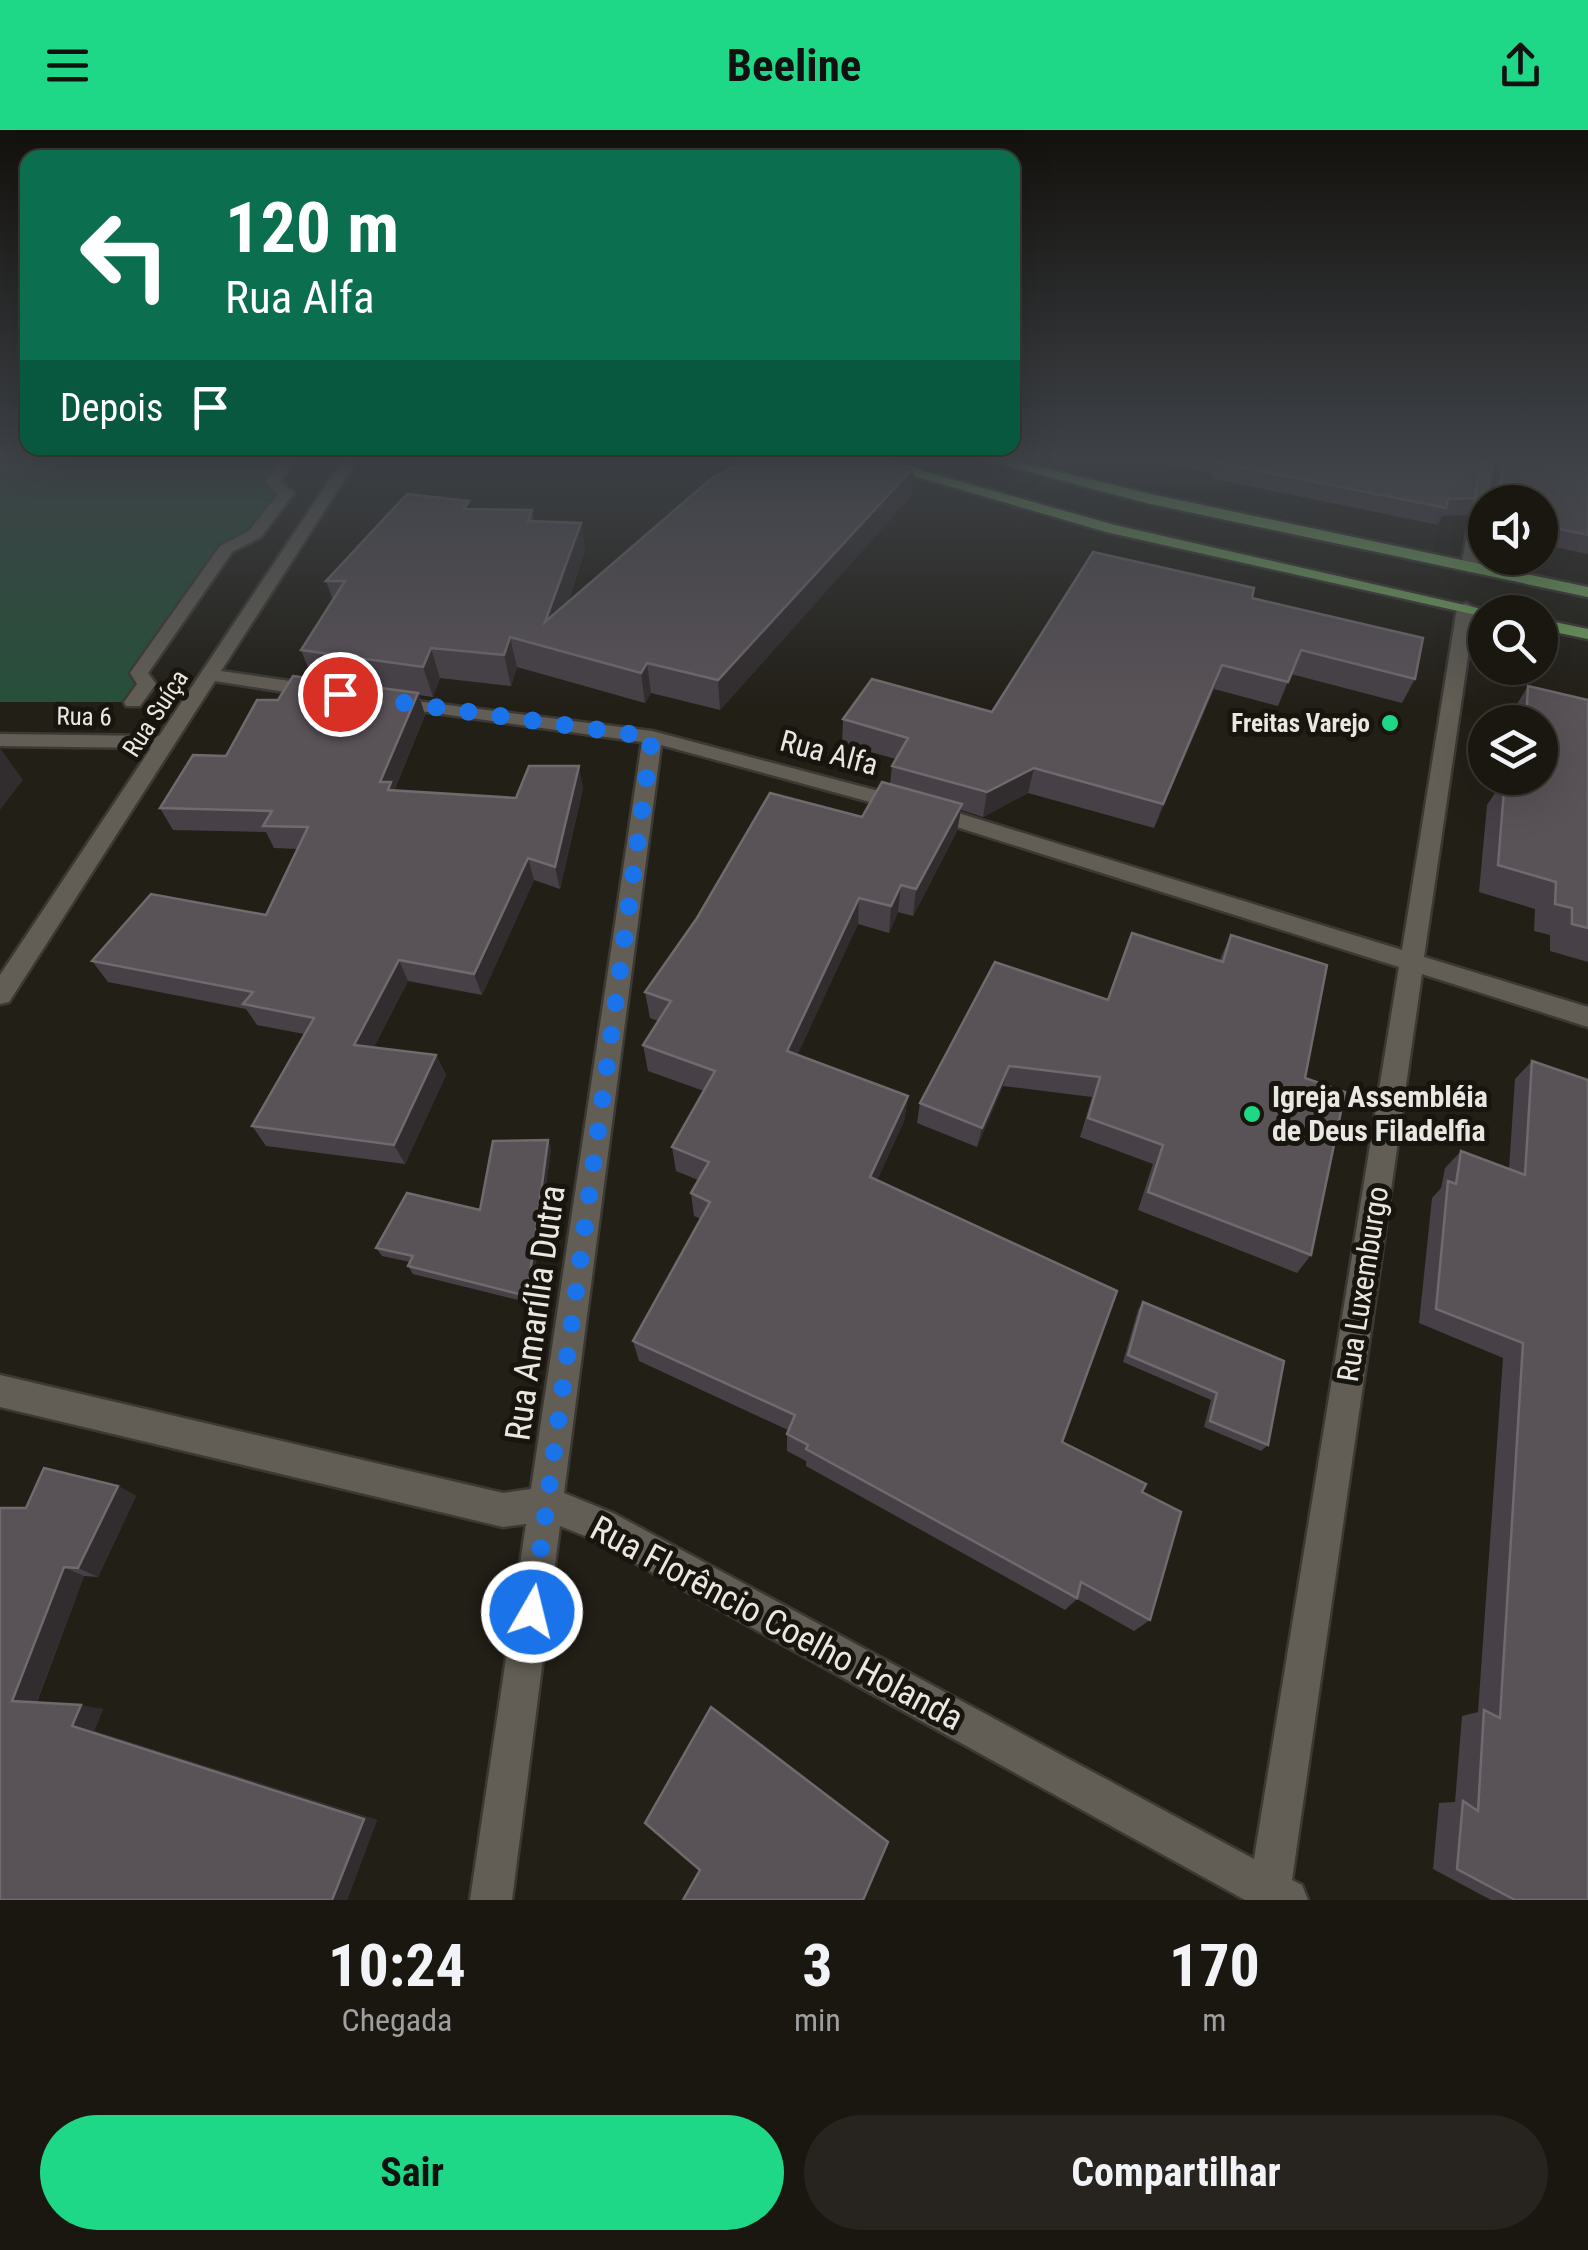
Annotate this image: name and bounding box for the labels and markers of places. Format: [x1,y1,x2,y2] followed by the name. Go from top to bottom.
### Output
[298,652,383,737] pin
[1231,709,1370,738] place label: Freitas Varejo
[1379,712,1401,734] marker: Freitas Varejo
[1272,1079,1488,1148] place label: Igreja Assembléia de Deus Filadelfia
[1241,1103,1263,1125] marker: Igreja Assembléia de Deus Filadelfia

